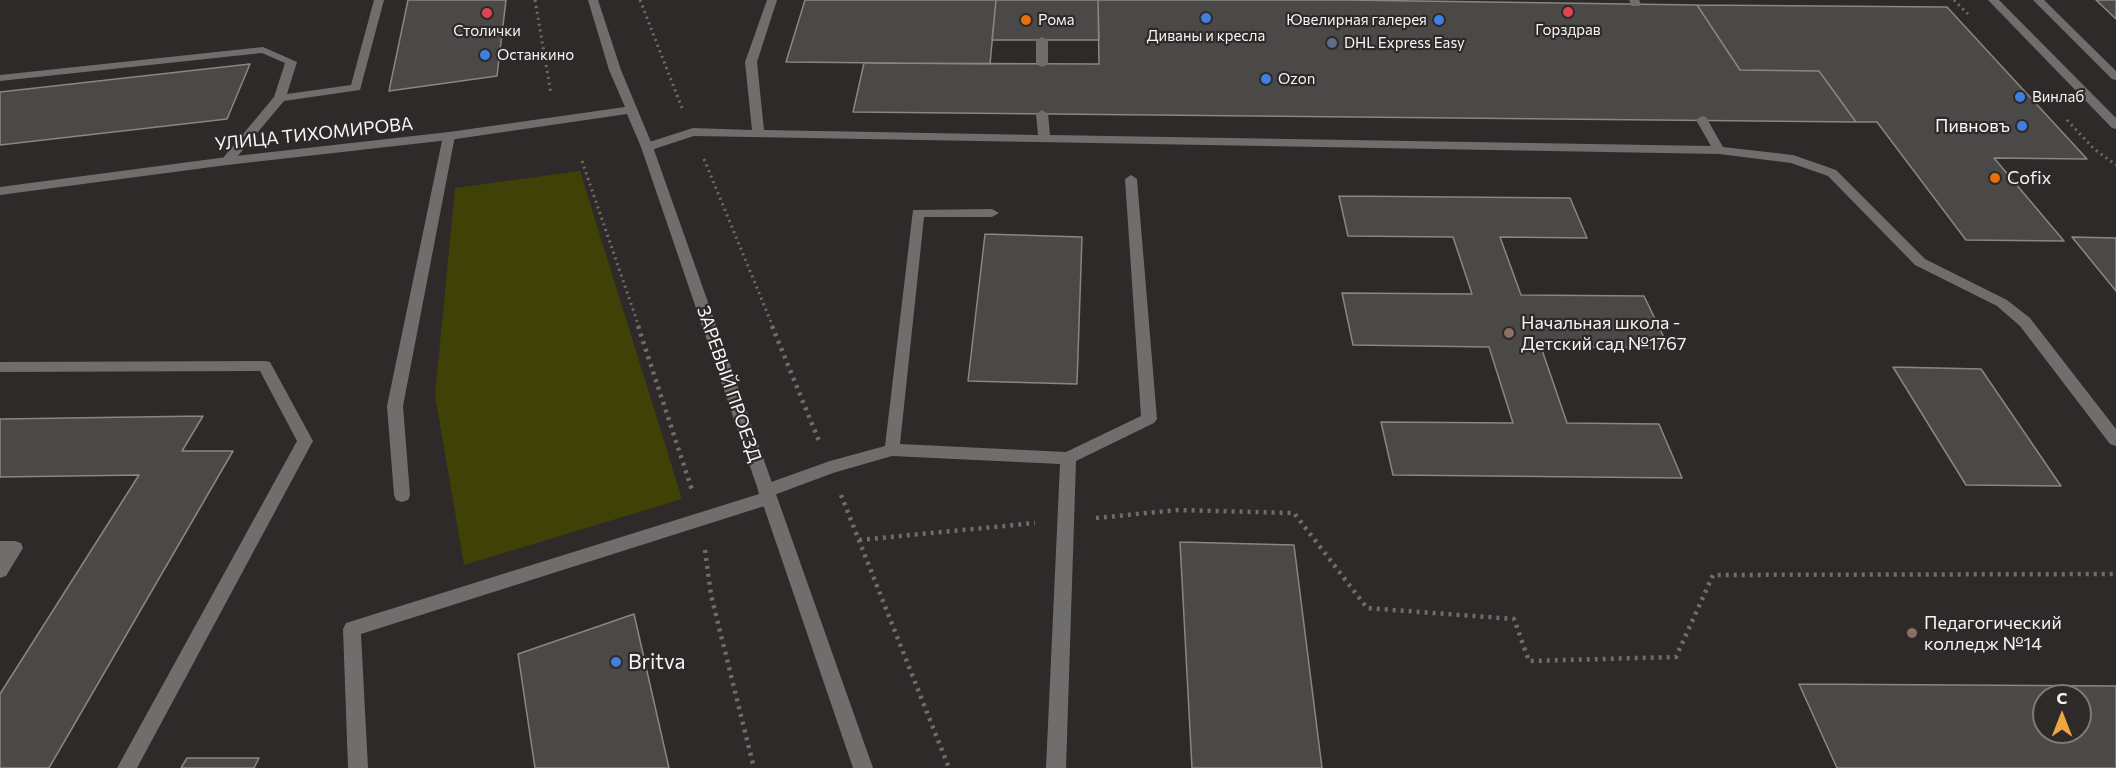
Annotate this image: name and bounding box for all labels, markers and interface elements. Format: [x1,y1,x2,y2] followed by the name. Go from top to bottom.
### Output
[1561,5,1575,19] marker: Горздрав
[480,6,494,20] marker: Столички
[1038,11,1075,29] place label: Рома
[1199,11,1213,25] marker: Диваны и кресла
[1286,11,1427,29] place label: Ювелирная галерея
[1019,13,1033,27] marker: Рома
[1432,13,1446,27] marker: Ювелирная галерея
[1535,21,1601,39] place label: Горздрав
[453,22,521,40] place label: Столички
[1147,27,1265,45] place label: Диваны и кресла
[1344,34,1465,52] place label: DHL Express Easy
[1325,36,1339,50] marker: DHL Express Easy
[497,46,574,64] place label: Останкино
[478,48,492,62] marker: Останкино
[1278,70,1315,88] place label: Ozon
[1259,72,1273,86] marker: Ozon
[2032,88,2084,106] place label: Винлаб
[2013,90,2027,104] marker: Винлаб
[214,113,414,155] street label: УЛИЦА ТИХОМИРОВА
[1935,115,2010,137] place label: Пивновъ
[2015,119,2029,133] marker: Пивновъ
[2007,167,2051,189] place label: Cofix
[1988,171,2002,185] marker: Cofix
[692,303,766,465] street label: ЗАРЕВЫЙ ПРОЕЗД
[1521,312,1686,354] place label: Начальная школа - Детский сад №1767
[1502,326,1516,340] marker: Начальная школа - Детский сад №1767
[1924,612,2062,654] place label: Педагогический колледж №14
[1905,626,1919,640] marker: Педагогический колледж №14
[628,649,685,675] place label: Britva
[609,655,623,669] marker: Britva
[2032,684,2092,744] north arrow
[2057,688,2067,707] text: С

